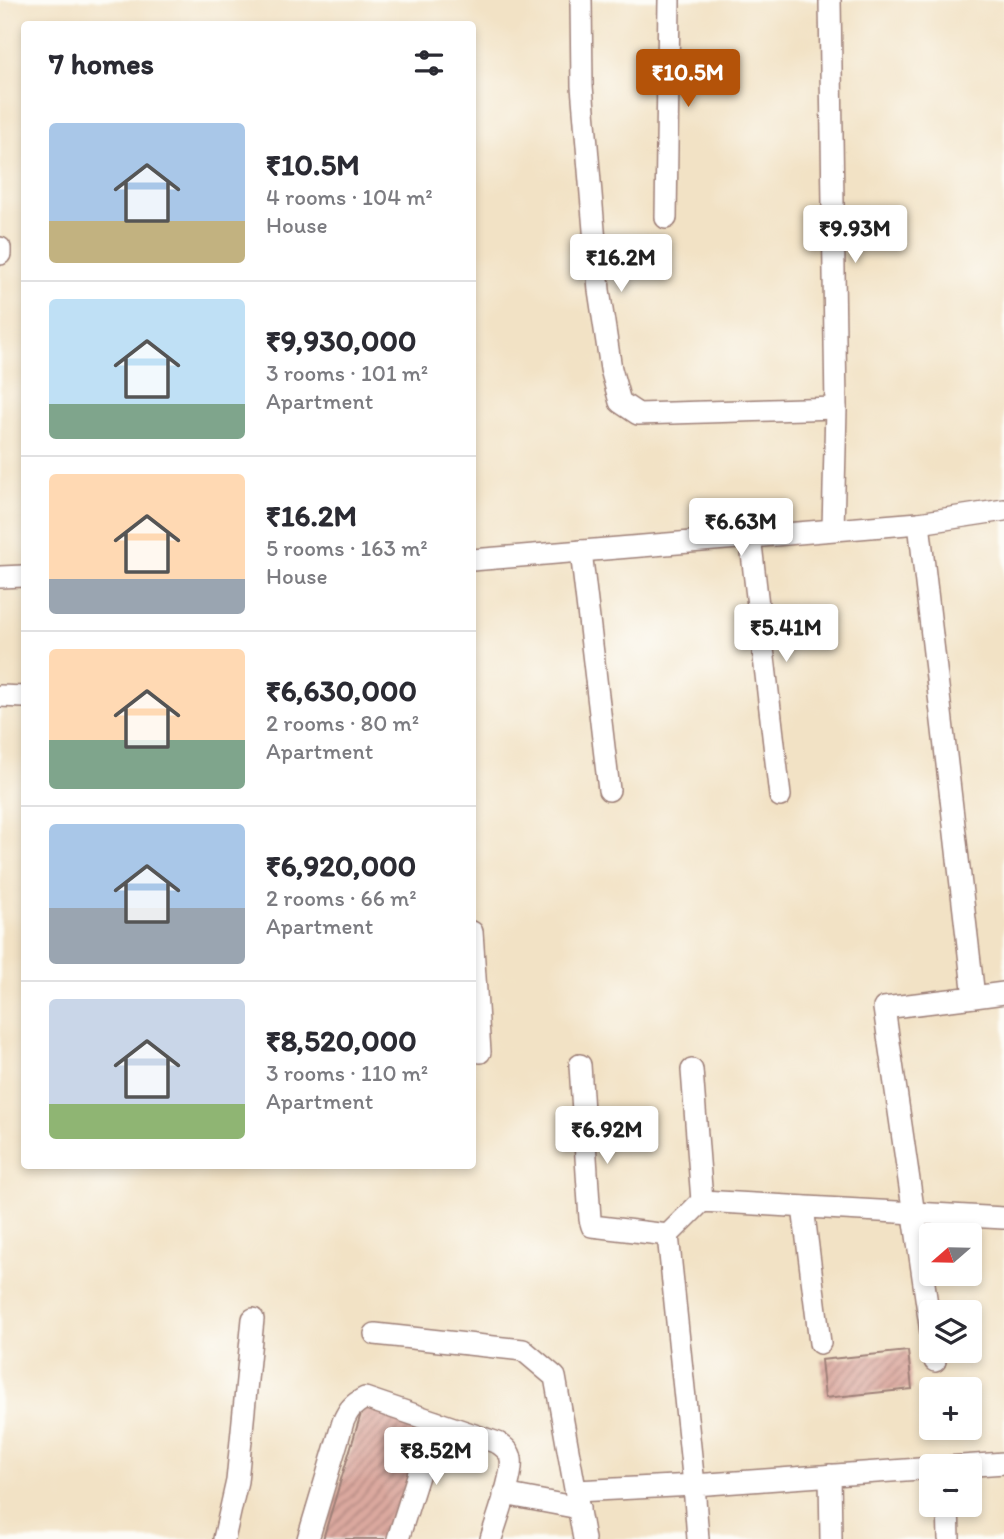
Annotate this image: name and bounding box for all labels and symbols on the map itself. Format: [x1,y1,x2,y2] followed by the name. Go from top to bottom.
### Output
[631,50,745,109] pin: ₹10.5M
[798,205,912,265] pin: ₹9.93M
[564,234,678,294] pin: ₹16.2M
[684,498,798,558] pin: ₹6.63M
[729,604,843,664] pin: ₹5.41M
[550,1106,664,1166] pin: ₹6.92M
[919,1223,982,1286] north arrow
[379,1428,493,1487] pin: ₹8.52M

